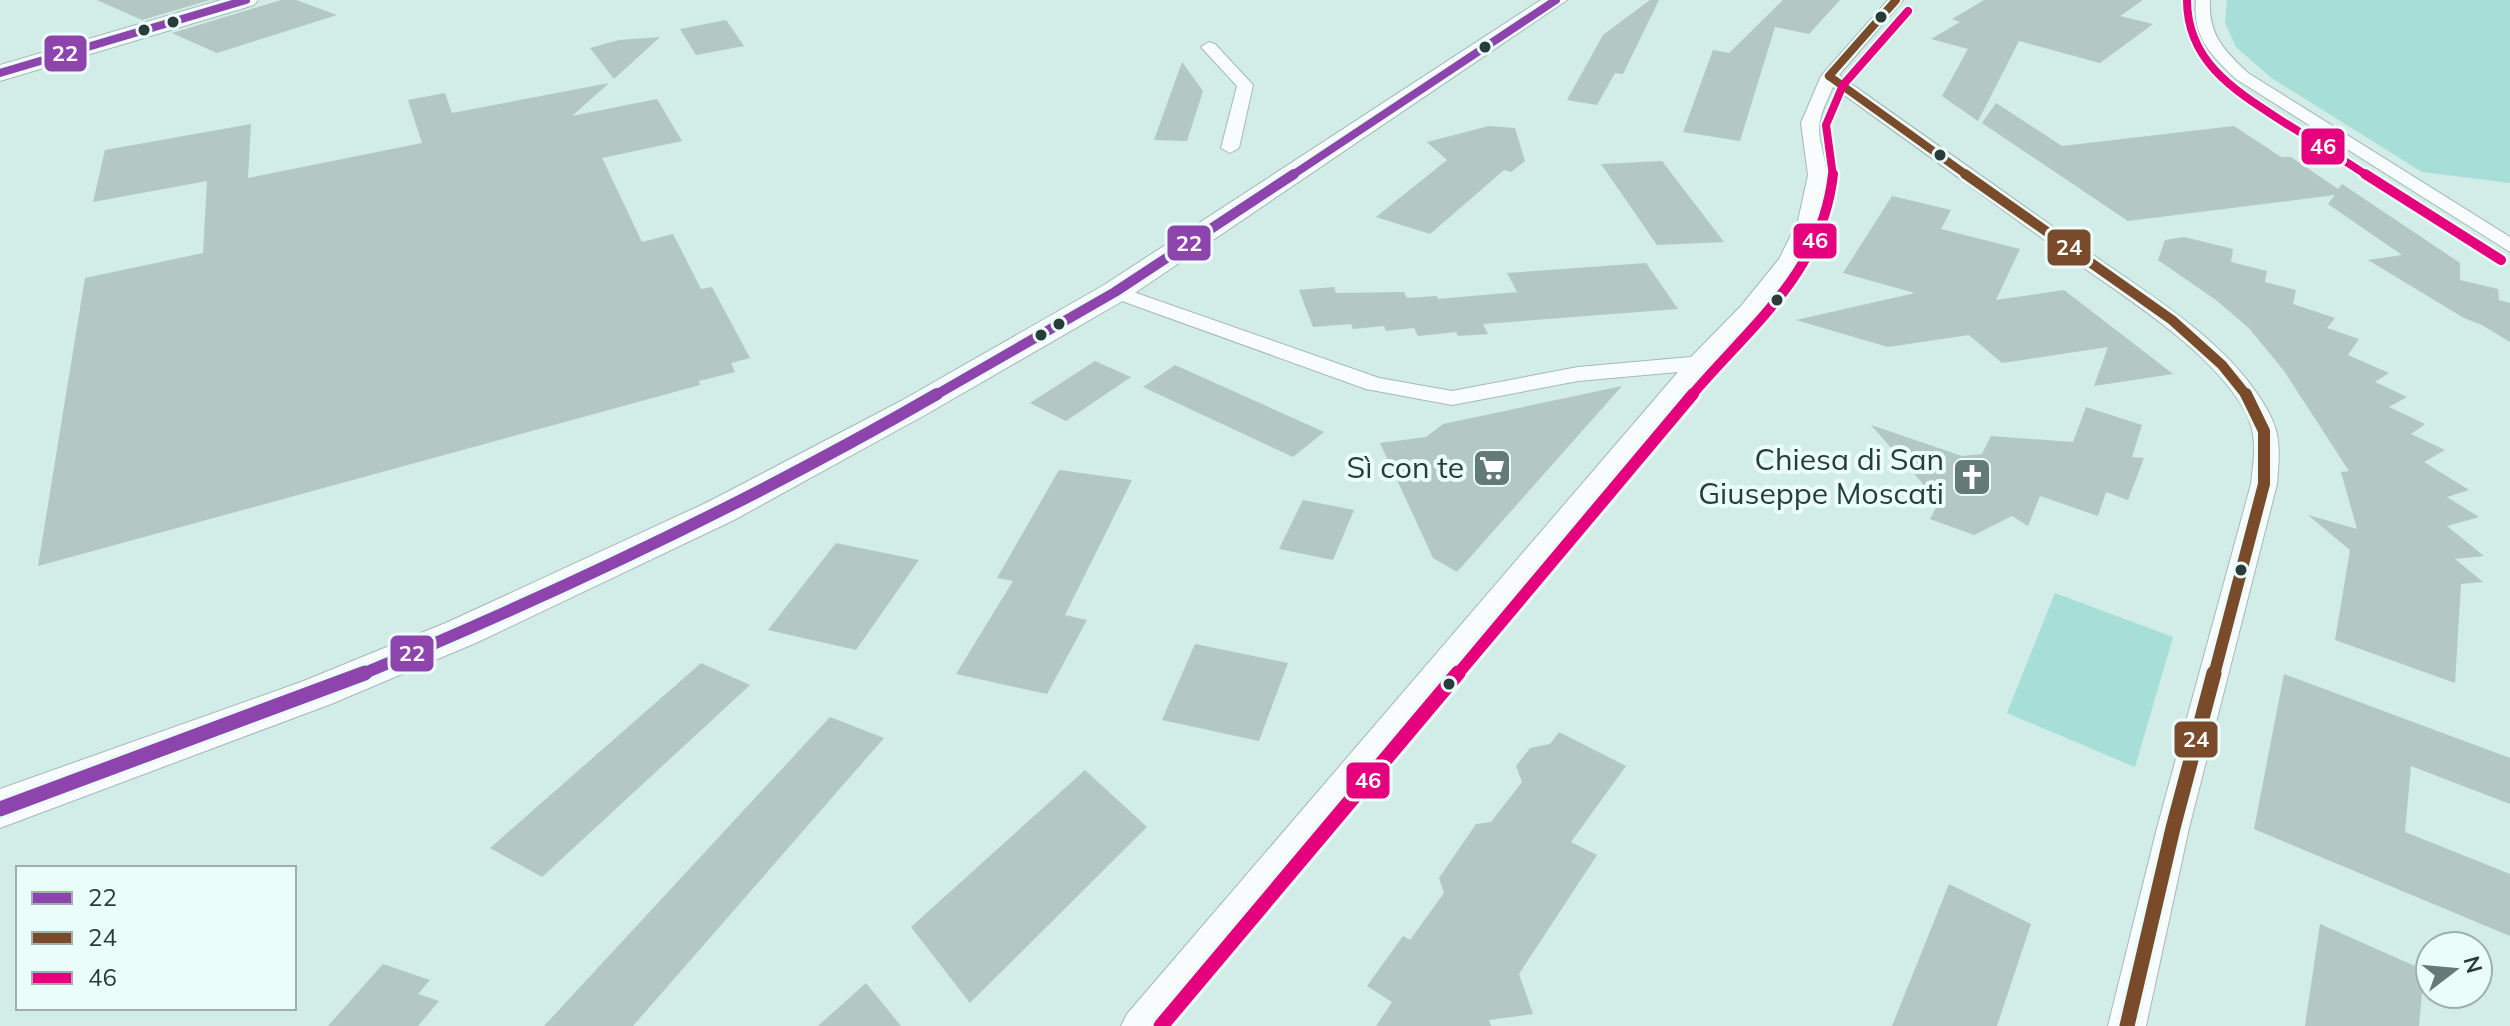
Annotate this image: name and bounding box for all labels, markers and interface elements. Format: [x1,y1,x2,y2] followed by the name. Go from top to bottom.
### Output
[1873,9,1889,25] unlabelled marker
[165,14,181,30] unlabelled marker
[136,22,152,38] unlabelled marker
[43,34,88,73] line badge: 22
[52,39,78,67] text: 22
[1477,39,1493,55] unlabelled marker
[2300,127,2346,166] line badge: 46
[2310,132,2336,160] text: 46
[1932,147,1948,163] unlabelled marker
[1792,222,1838,260] line badge: 46
[1166,224,1212,262] line badge: 22
[1802,226,1828,254] text: 46
[2046,228,2092,267] line badge: 24
[1176,229,1202,257] text: 22
[2056,233,2082,261] text: 24
[1769,292,1785,308] unlabelled marker
[1051,316,1067,332] unlabelled marker
[1033,327,1049,343] unlabelled marker
[1698,440,1944,512] place label: Chiesa di San Giuseppe Moscati
[1471,447,1513,489] supermarket icon: Sì con te
[1347,448,1464,486] place label: Sì con te
[1951,456,1993,498] church icon: Chiesa di San Giuseppe Moscati
[2233,562,2249,578] unlabelled marker
[389,634,435,673] line badge: 22
[399,639,425,667] text: 22
[1441,676,1457,692] unlabelled marker
[2173,720,2219,759] line badge: 24
[2183,725,2209,753] text: 24
[1345,761,1391,800] line badge: 46
[1355,766,1381,794] text: 46
[16,866,296,1010] legend
[88,882,117,912] text: 22
[88,922,117,952] text: 24
[2414,930,2494,1010] north arrow
[2457,953,2489,976] text: N
[88,962,117,992] text: 46

